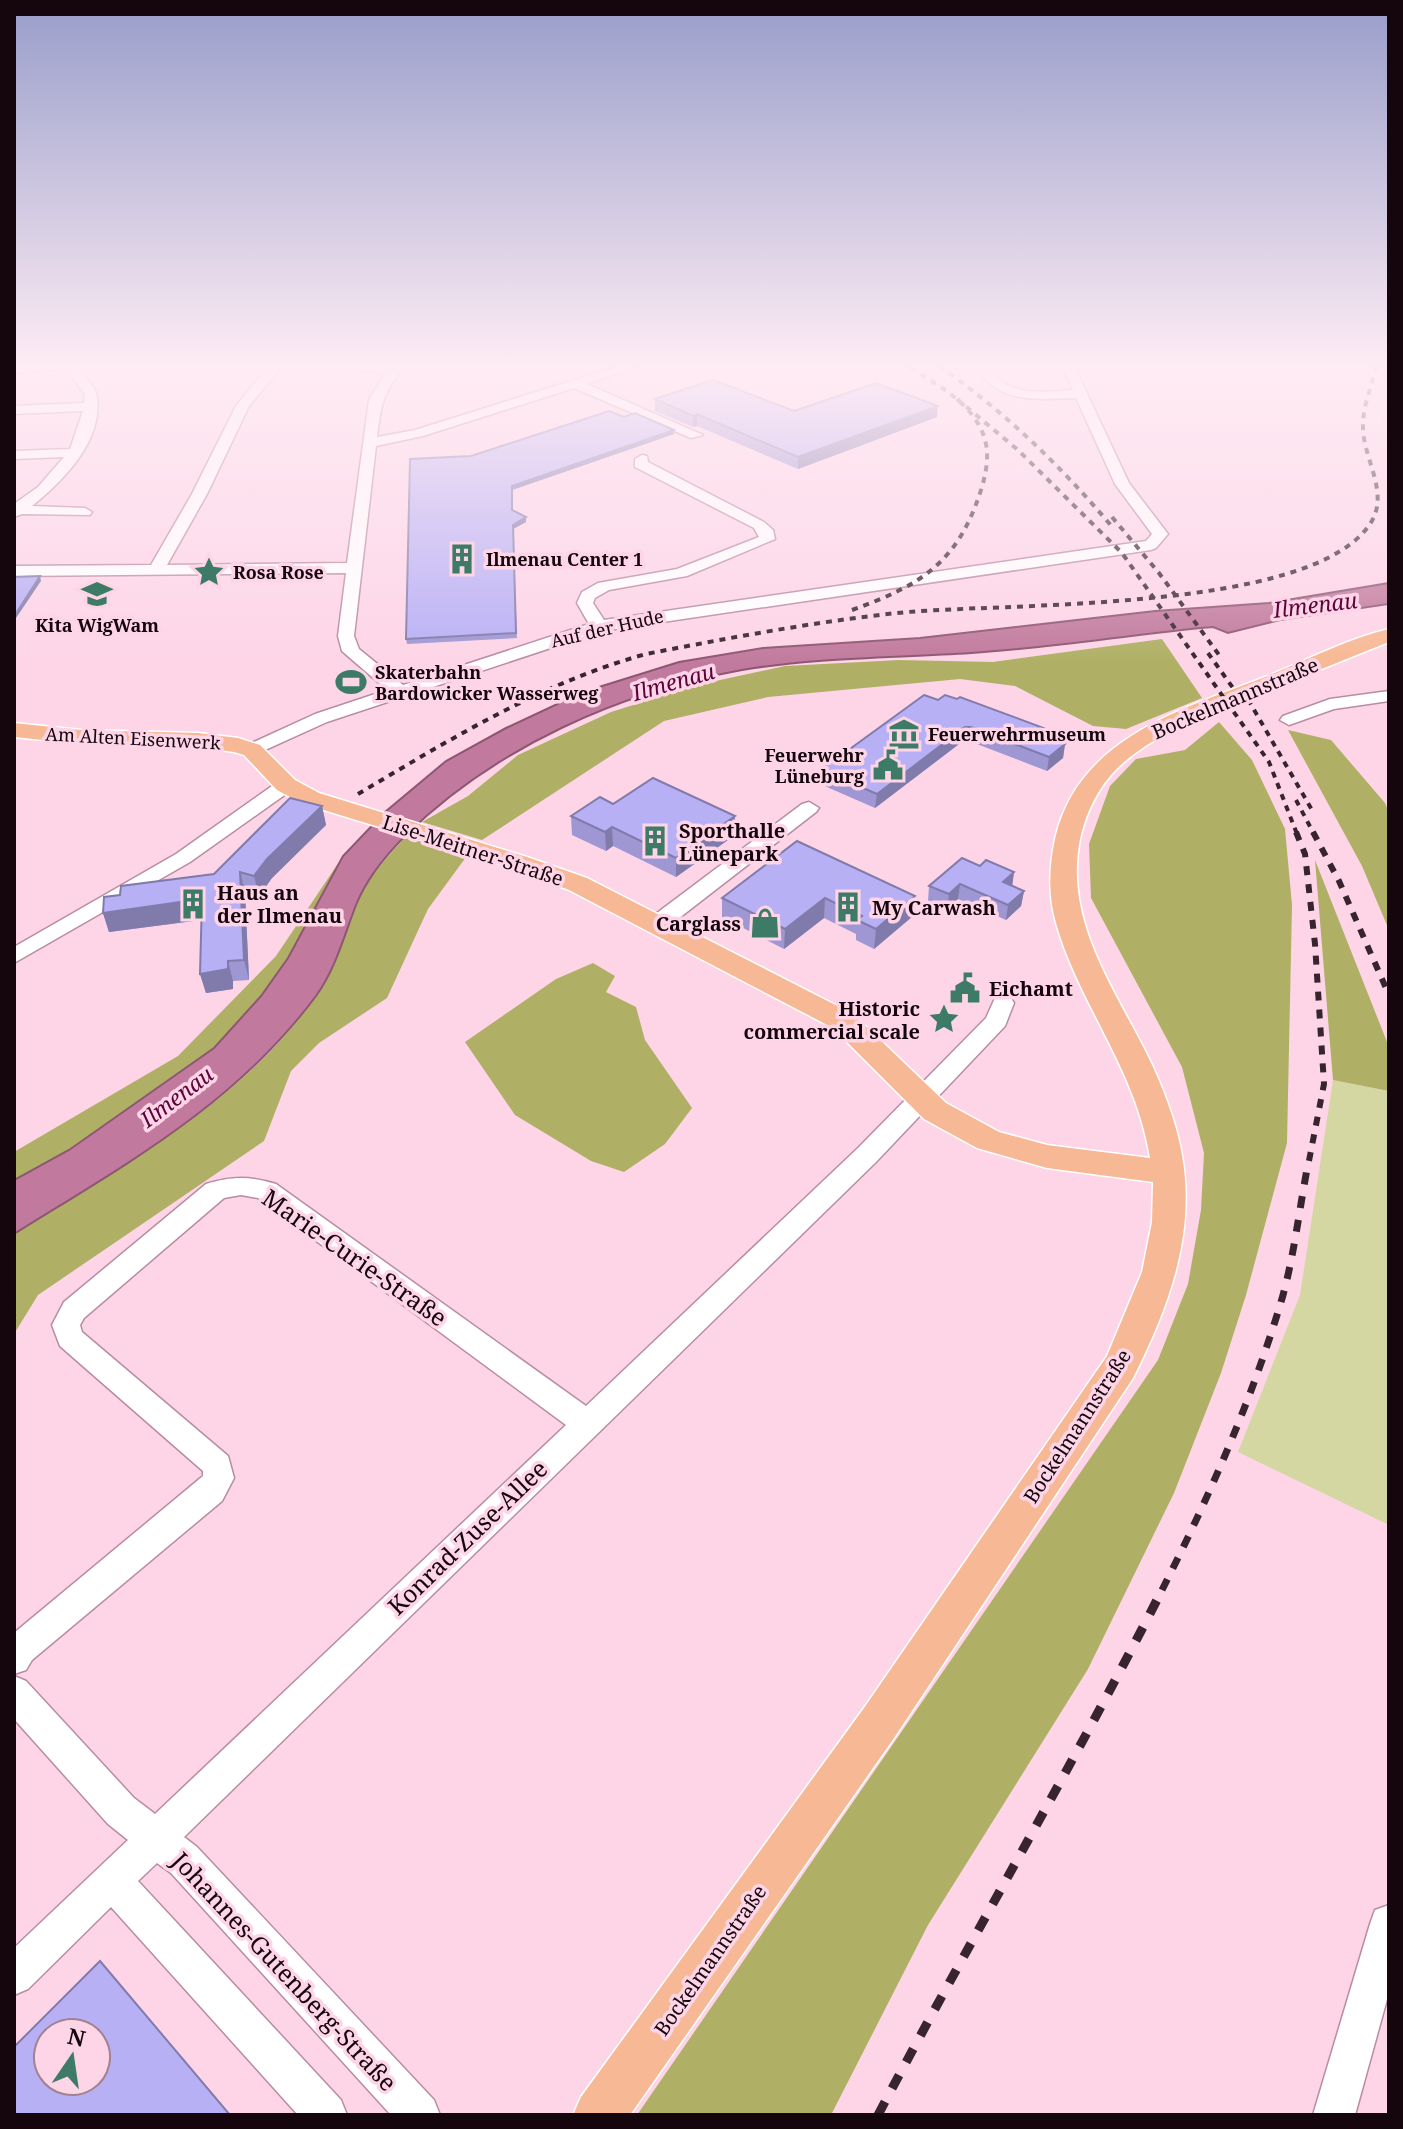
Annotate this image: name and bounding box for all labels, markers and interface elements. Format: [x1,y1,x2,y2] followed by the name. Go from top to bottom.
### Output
[445,542,479,576] building icon: Ilmenau Center 1
[486,547,643,571] place label: Ilmenau Center 1
[192,555,226,589] place icon: Rosa Rose
[233,560,324,584] place label: Rosa Rose
[80,577,114,611] school or university icon: Kita WigWam
[1270,584,1359,624] water label: Ilmenau
[548,603,666,653] street label: Auf der Hude
[35,613,159,637] place label: Kita WigWam
[1148,651,1322,745] street label: Bockelmannstraße
[627,655,718,707] water label: Ilmenau
[375,660,599,705] place label: Skaterbahn Bardowicker Wasserweg
[334,665,368,699] sports icon: Skaterbahn Bardowicker Wasserweg
[887,717,921,751] museum icon: Feuerwehrmuseum
[45,721,222,755] street label: Am Alten Eisenwerk
[928,722,1106,746] place label: Feuerwehrmuseum
[764,743,865,788] place label: Feuerwehr Lüneburg
[871,748,905,782] public building icon: Feuerwehr Lüneburg
[379,808,567,892] street label: Lise-Meitner-Straße
[679,817,785,867] place label: Sporthalle Lünepark
[638,824,672,858] building icon: Sporthalle Lünepark
[217,879,342,929] place label: Haus an der Ilmenau
[176,887,210,921] building icon: Haus an der Ilmenau
[831,890,865,924] building icon: My Carwash
[872,894,996,921] place label: My Carwash
[748,906,782,940] shop icon: Carglass
[656,910,741,937] place label: Carglass
[948,971,982,1005] public building icon: Eichamt
[989,975,1073,1002] place label: Eichamt
[743,995,920,1045] place label: Historic commercial scale
[927,1002,961,1036] place icon: Historic commercial scale
[132,1059,219,1134] water label: Ilmenau
[256,1181,454,1333] street label: Marie-Curie-Straße
[1017,1344,1137,1508] street label: Bockelmannstraße
[380,1452,554,1622] street label: Konrad-Zuse-Allee
[165,1844,405,2098] street label: Johannes-Gutenberg-Straße
[648,1879,772,2041] street label: Bockelmannstraße
[32,2017,112,2097] north arrow
[65,2020,89,2053] text: N

